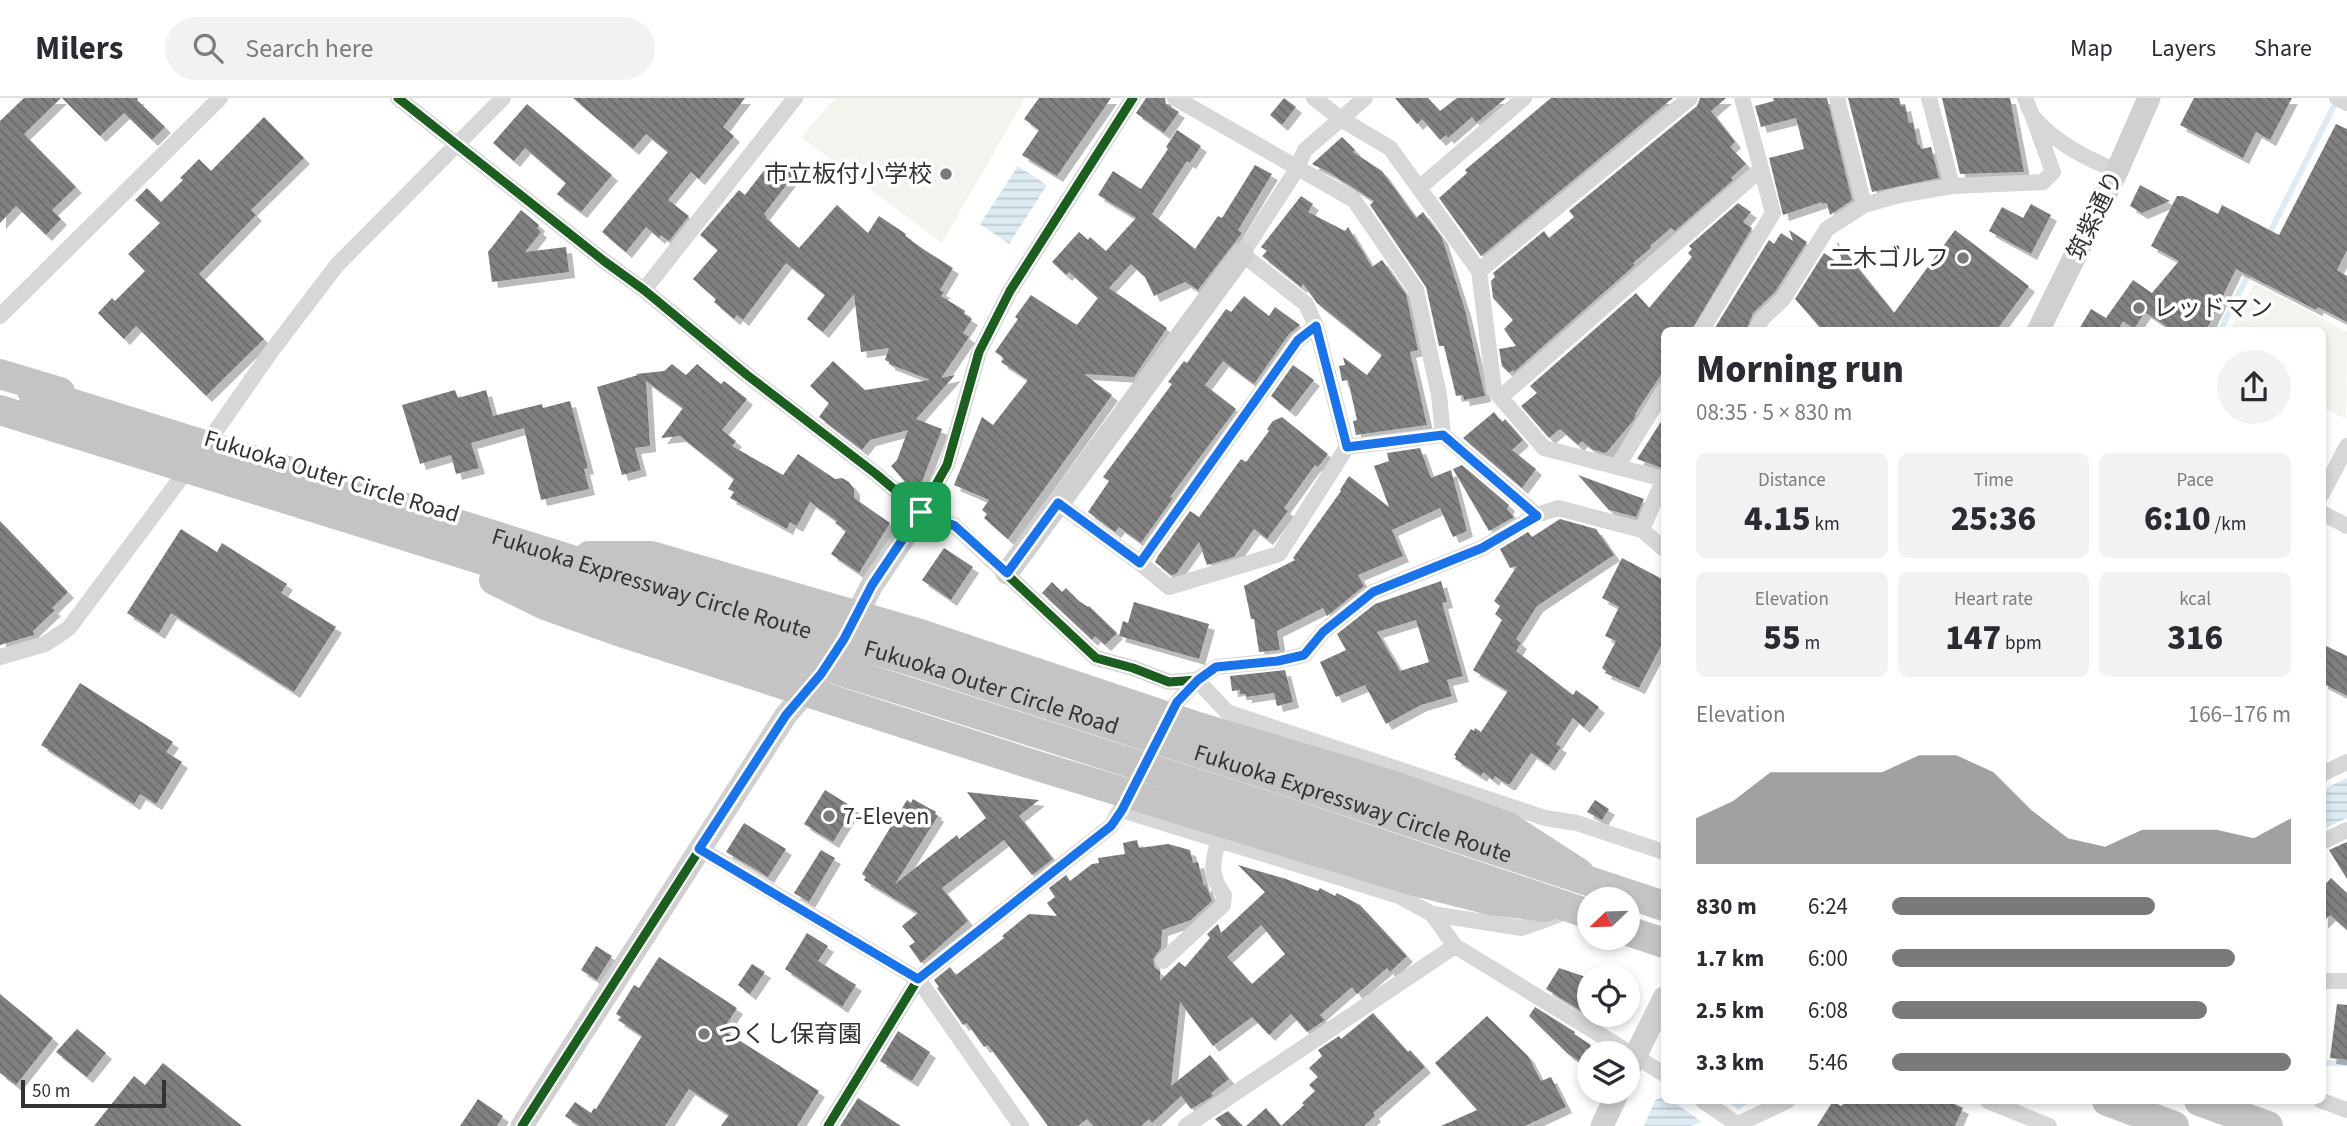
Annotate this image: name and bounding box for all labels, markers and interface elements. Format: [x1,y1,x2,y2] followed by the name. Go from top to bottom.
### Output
[165,17,655,80] search box
[35,25,123,72] text: Milers
[189,29,227,67] icon: search
[245,30,373,67] text: Search here
[2070,31,2113,66] text: Map
[2151,31,2216,66] text: Layers
[2254,31,2312,66] text: Share
[764,157,932,192] place label: 市立板付小学校
[2059,164,2132,266] street label: 筑紫通り
[938,166,954,182] marker: 市立板付小学校
[1829,241,1949,276] place label: 二木ゴルフ
[1955,250,1971,266] marker: 二木ゴルフ
[2153,291,2273,326] place label: レッドマン
[2131,300,2147,316] marker: レッドマン
[1696,343,1904,397] text: Morning run
[2217,350,2291,424] button: share
[1696,396,1852,429] text: 08:35 · 5 × 830 m
[200,421,464,532] street label: Fukuoka Outer Circle Road
[1758,467,1826,494] text: Distance
[1973,467,2014,494] text: Time
[2177,467,2214,494] text: Pace
[891,482,951,542] pin
[902,493,940,531] icon: arrive
[1744,494,1811,544] text: 4.15
[1951,494,2036,544] text: 25:36
[2144,494,2211,544] text: 6:10
[1811,511,1840,538] text: km
[2211,511,2246,538] text: /km
[487,519,816,649] street label: Fukuoka Expressway Circle Route
[1755,586,1829,613] text: Elevation
[1954,586,2033,613] text: Heart rate
[2179,586,2211,613] text: kcal
[1763,613,1801,663] text: 55
[1945,613,2001,663] text: 147
[2167,613,2223,663] text: 316
[1801,630,1820,657] text: m
[2001,630,2042,657] text: bpm
[860,631,1123,744] street label: Fukuoka Outer Circle Road
[1696,698,1786,731] text: Elevation
[2188,698,2291,731] text: 166–176 m
[1190,735,1516,872] street label: Fukuoka Expressway Circle Route
[843,799,929,834] place label: 7-Eleven
[821,808,837,824] marker: 7-Eleven
[1577,887,1640,950] north arrow
[1577,887,1640,1104] map controls
[1696,890,1757,923] text: 830 m
[1808,890,1848,923] text: 6:24
[1696,942,1764,975] text: 1.7 km
[1808,942,1848,975] text: 6:00
[1577,964,1640,1027] button: locate
[1696,994,1764,1027] text: 2.5 km
[1808,994,1848,1027] text: 6:08
[718,1017,862,1052] place label: つくし保育園
[696,1026,712,1042] marker: つくし保育園
[1577,1041,1640,1104] button: layers
[1696,1046,1764,1079] text: 3.3 km
[1808,1046,1848,1079] text: 5:46
[21,1077,166,1109] scale bar
[32,1078,70,1105] text: 50 m

